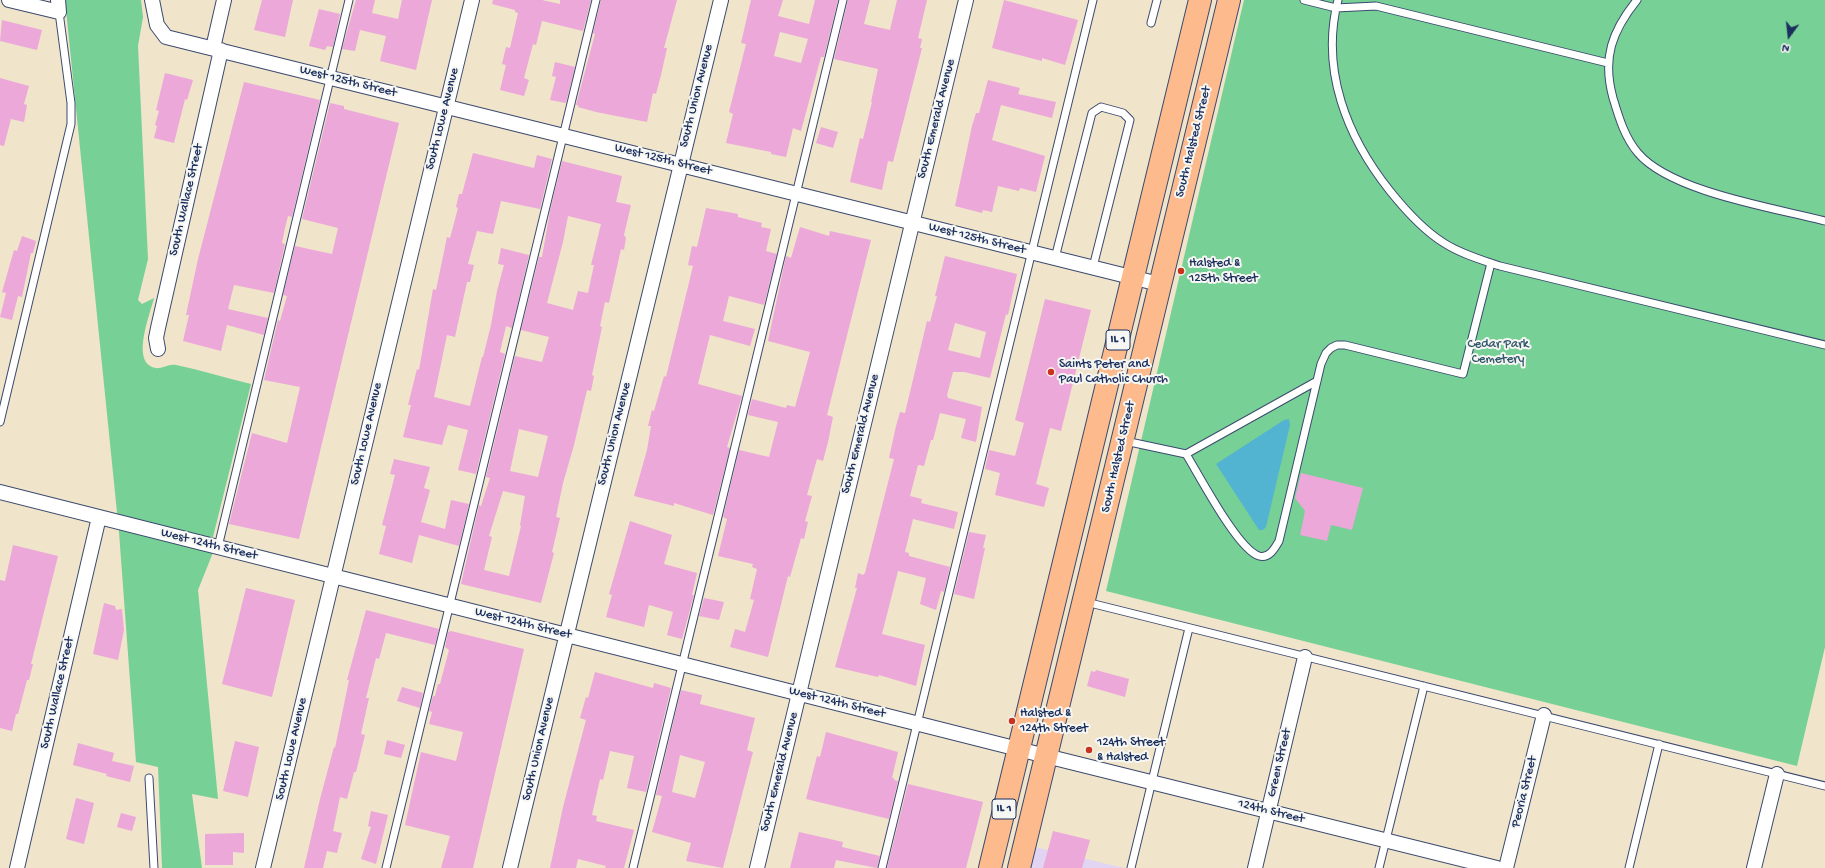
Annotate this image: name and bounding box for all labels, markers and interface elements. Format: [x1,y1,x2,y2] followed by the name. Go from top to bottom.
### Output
[1769,16,1809,56] north arrow
[1781,41,1791,54] text: N
[677,43,717,149] street label: South Union Avenue
[915,58,959,180] street label: South Emerald Avenue
[298,62,398,102] street label: West 125th Street
[423,66,463,172] street label: South Lowe Avenue
[1173,85,1215,199] street label: South Halsted Street
[613,140,713,180] street label: West 125th Street
[167,143,207,257] street label: South Wallace Street
[927,219,1027,259] street label: West 125th Street
[1189,256,1257,287] place label: Halsted & 125th Street
[1176,266,1186,276] marker: Halsted & 125th Street
[1106,330,1130,350] road number: IL 1
[1467,337,1529,368] park label: Cedar Park Cemetery
[1059,357,1168,388] place label: Saints Peter and Paul Catholic Church
[1046,367,1056,377] marker: Saints Peter and Paul Catholic Church
[839,373,883,495] street label: South Emerald Avenue
[348,381,386,487] street label: South Lowe Avenue
[595,381,635,487] street label: South Union Avenue
[1099,400,1139,514] street label: South Halsted Street
[159,525,259,565] street label: West 124th Street
[473,604,573,644] street label: West 124th Street
[38,636,78,750] street label: South Wallace Street
[787,683,887,723] street label: West 124th Street
[273,696,311,802] street label: South Lowe Avenue
[519,696,559,802] street label: South Union Avenue
[1020,706,1088,737] place label: Halsted & 124th Street
[758,711,802,833] street label: South Emerald Avenue
[1007,716,1017,726] marker: Halsted & 124th Street
[1265,727,1295,799] street label: Green Street
[1097,735,1165,766] place label: 124th Street & Halsted
[1084,745,1094,755] marker: 124th Street & Halsted
[1509,755,1541,829] street label: Peoria Street
[1236,796,1306,828] street label: 124th Street
[992,799,1016,819] road number: IL 1

